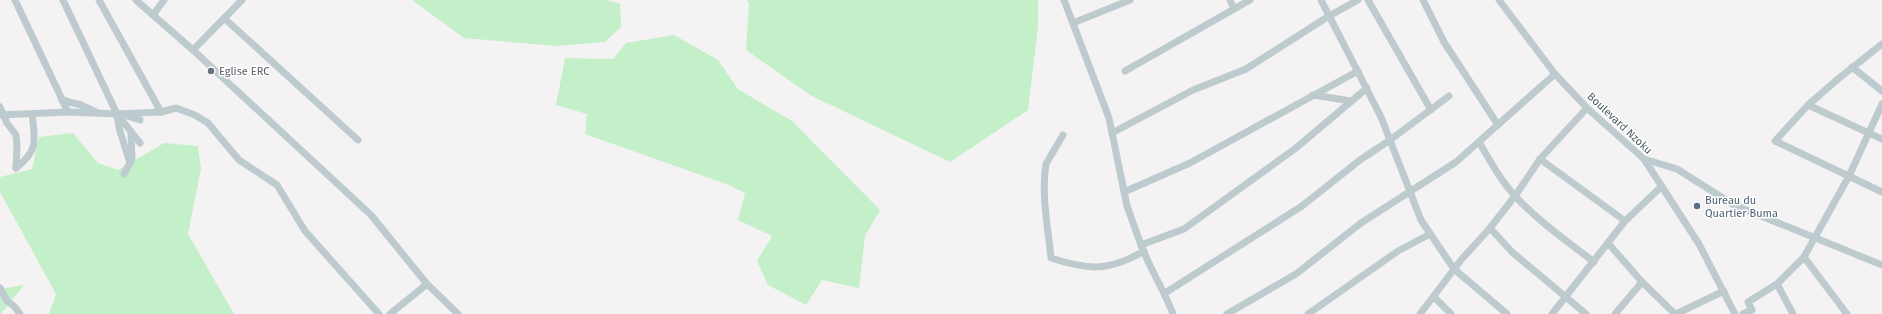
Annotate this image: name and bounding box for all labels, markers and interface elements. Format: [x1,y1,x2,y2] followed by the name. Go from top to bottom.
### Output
[219,65,269,78] place label: Eglise ERC
[206,66,216,76] marker: Eglise ERC
[1585,90,1655,157] street label: Boulevard Nzoku
[1705,194,1778,220] place label: Bureau du Quartier Buma
[1692,201,1702,211] marker: Bureau du Quartier Buma

